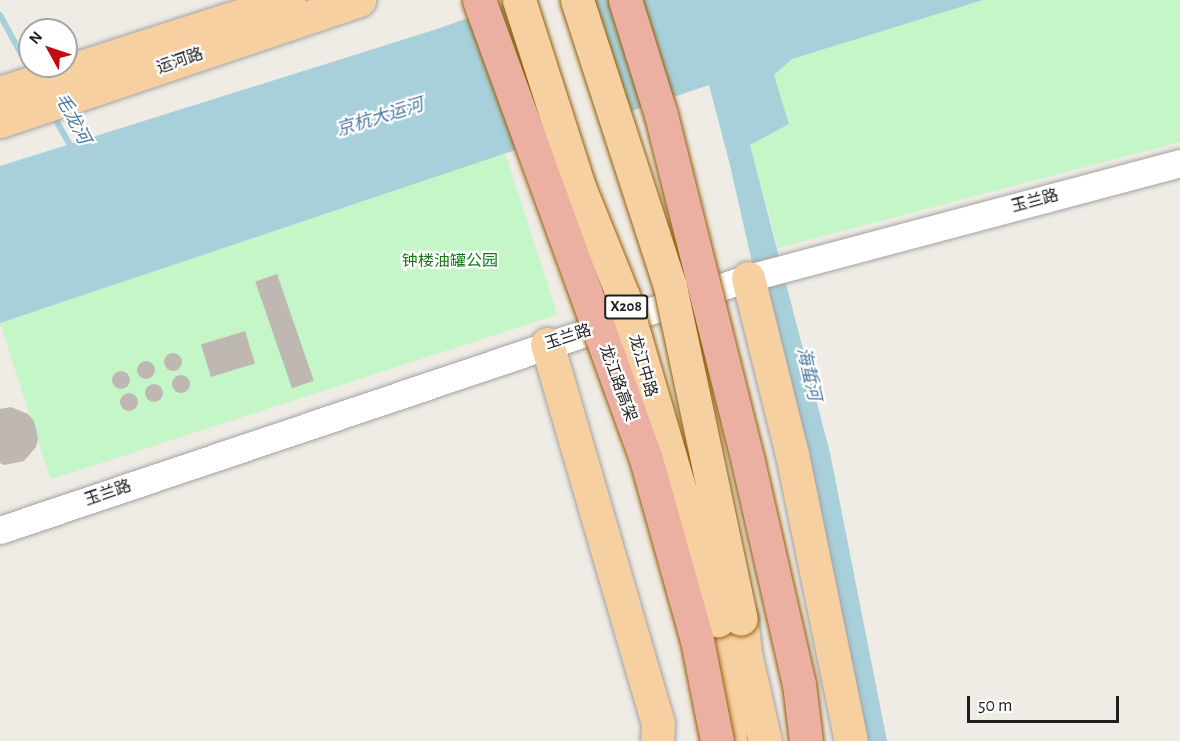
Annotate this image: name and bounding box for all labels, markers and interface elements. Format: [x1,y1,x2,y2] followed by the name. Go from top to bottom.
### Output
[18,18,78,78] north arrow
[26,28,45,47] text: N
[154,44,206,78] street label: 运河路
[50,90,94,148] water label: 毛龙河
[334,95,426,141] water label: 京杭大运河
[1009,186,1061,216] street label: 玉兰路
[402,251,498,271] park label: 钟楼油罐公园
[604,295,648,319] road number: X208
[542,320,594,354] street label: 玉兰路
[625,333,661,399] street label: 龙江中路
[595,342,641,424] street label: 龙江路高架
[791,345,825,403] water label: 海蜇河
[82,476,134,510] street label: 玉兰路
[970,684,1122,722] scale bar
[978,697,1012,715] text: 50 m

